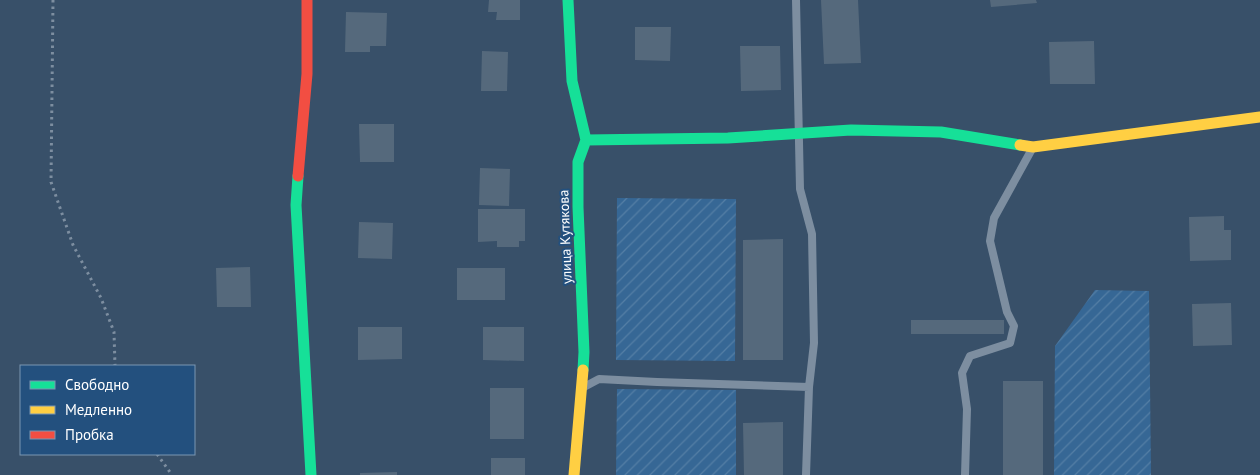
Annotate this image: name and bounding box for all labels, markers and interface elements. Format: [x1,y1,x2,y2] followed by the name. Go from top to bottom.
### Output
[554,189,576,285] street label: улица Кутякова
[20,365,195,455] legend
[65,375,129,394] text: Свободно
[65,400,132,419] text: Медленно
[65,425,114,444] text: Пробка

